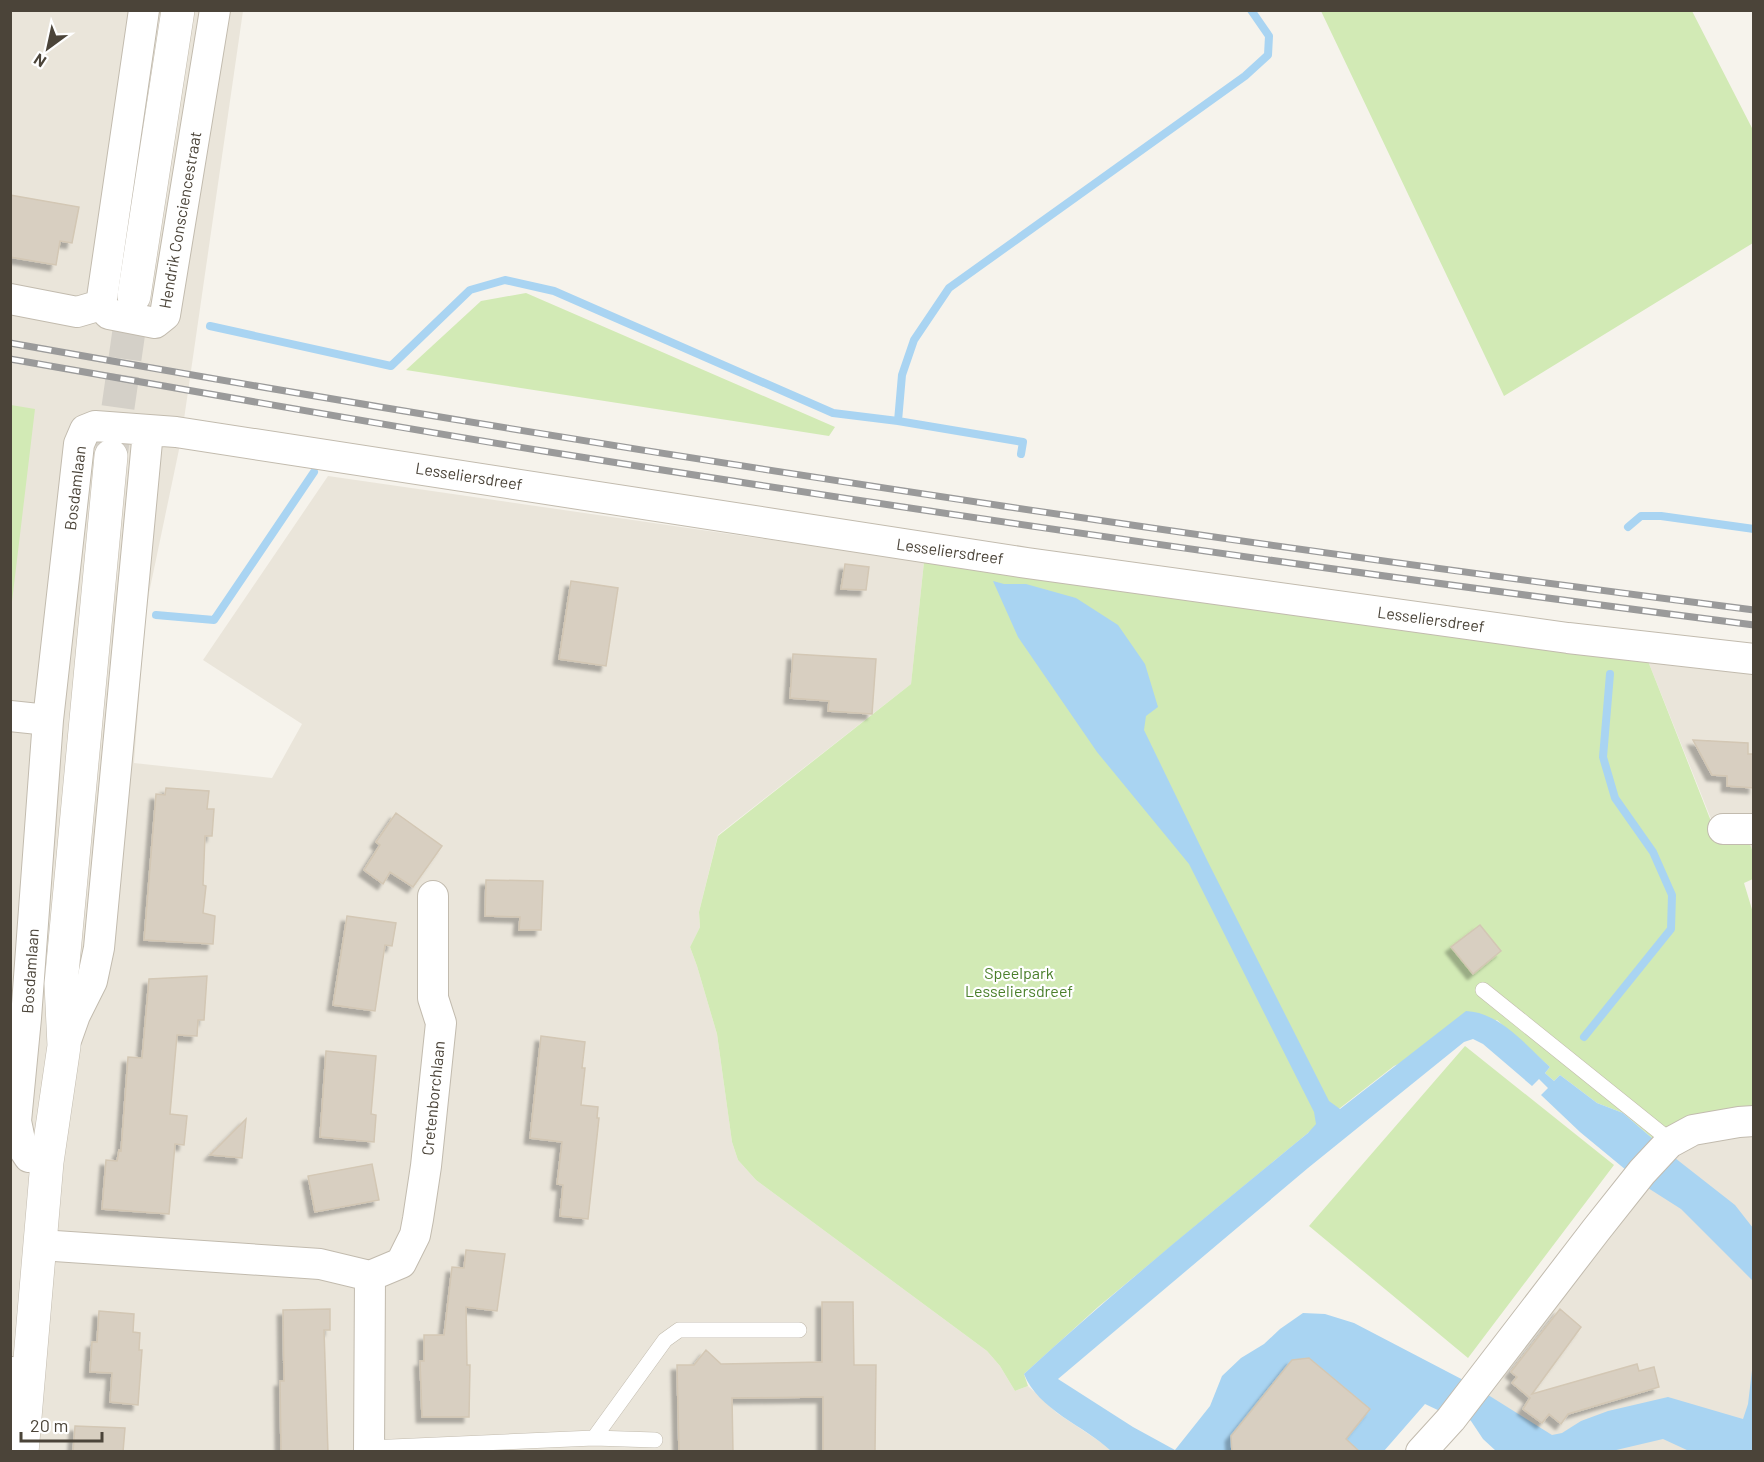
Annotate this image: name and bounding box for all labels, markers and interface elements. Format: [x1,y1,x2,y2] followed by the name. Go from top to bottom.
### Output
[18,18,78,78] north arrow
[30,50,49,72] text: N
[155,130,204,310] street label: Hendrik Consciencestraat
[60,444,89,531] street label: Bosdamlaan
[414,458,524,493] street label: Lesseliersdreef
[895,534,1005,567] street label: Lesseliersdreef
[1376,602,1486,635] street label: Lesseliersdreef
[17,928,42,1014] street label: Bosdamlaan
[965,963,1073,1000] park label: Speelpark Lesseliersdreef
[417,1040,448,1156] street label: Cretenborchlaan
[21,1405,102,1443] scale bar
[30,1414,68,1436] text: 20 m

